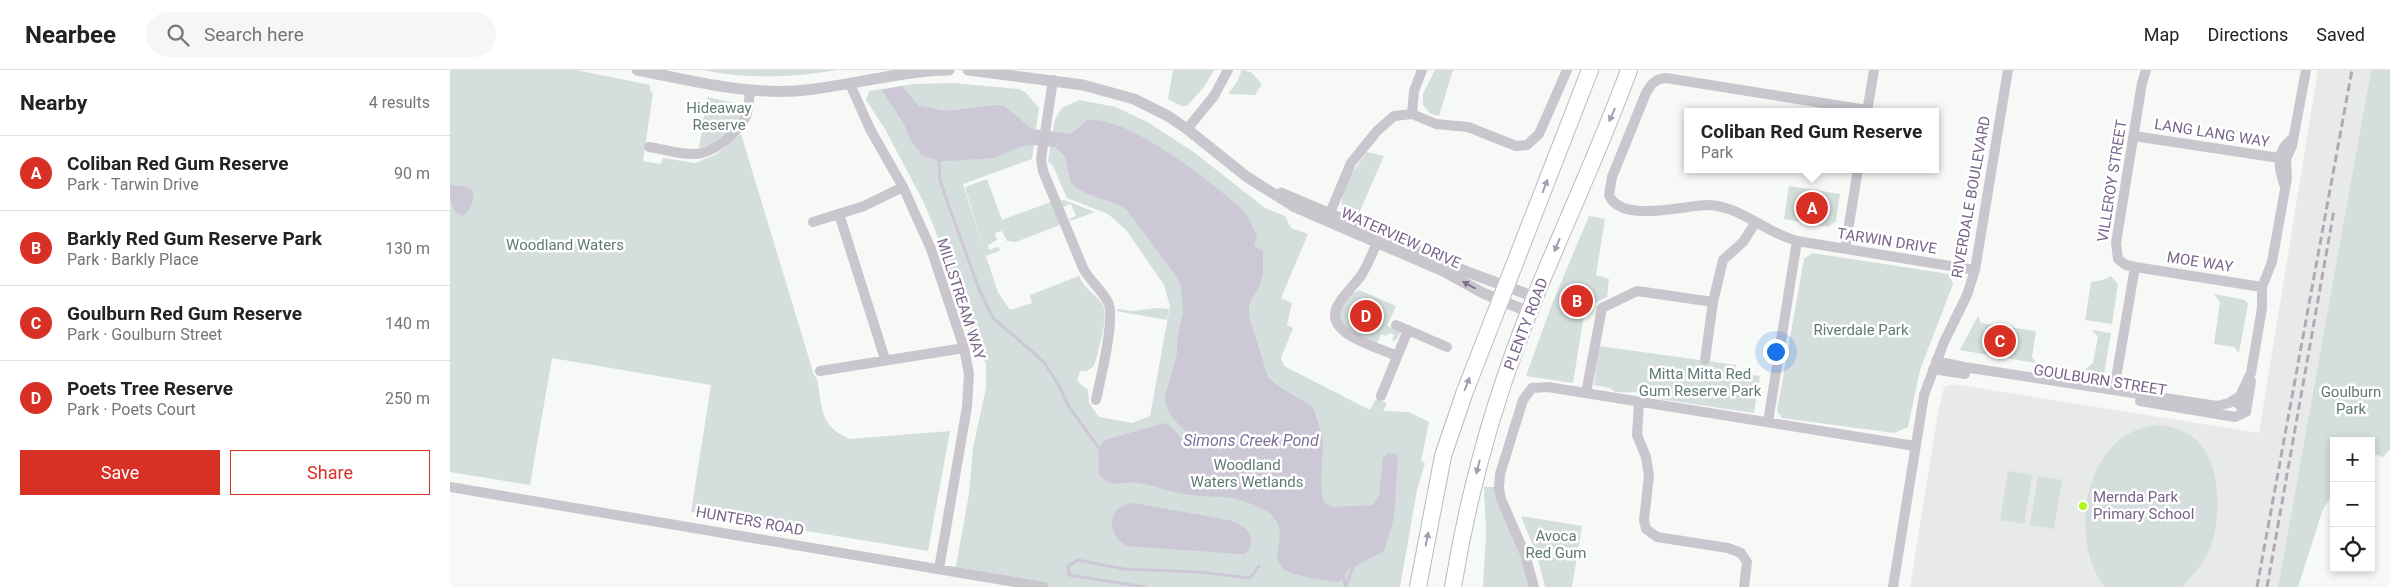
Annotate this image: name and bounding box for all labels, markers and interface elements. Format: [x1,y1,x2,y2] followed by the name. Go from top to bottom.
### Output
[146,12,496,57] search box
[25,21,116,49] text: Nearbee
[164,21,192,49] icon: search
[204,23,304,46] text: Search here
[2144,24,2179,45] text: Map
[2207,24,2288,45] text: Directions
[2316,24,2365,45] text: Saved
[20,91,87,115] text: Nearby
[369,93,430,112] text: 4 results
[686,99,752,134] park label: Hideaway Reserve
[1607,108,1615,122] one-way arrow
[1684,108,1939,173] popup
[1948,115,1994,279] street label: RIVERDALE BOULEVARD
[2153,115,2271,151] street label: LANG LANG WAY
[2093,119,2131,243] street label: VILLEROY STREET
[1701,120,1922,143] text: Coliban Red Gum Reserve
[1701,143,1733,162] text: Park
[67,152,288,175] text: Coliban Red Gum Reserve
[31,164,41,183] text: A
[394,164,430,183] text: 90 m
[67,175,199,194] text: Park · Tarwin Drive
[1542,178,1550,193] one-way arrow
[1796,189,1828,227] pin: A
[1338,204,1464,273] street label: WATERVIEW DRIVE
[1836,224,1938,258] street label: TARWIN DRIVE
[67,227,322,250] text: Barkly Red Gum Reserve Park
[506,236,624,254] park label: Woodland Waters
[933,236,989,362] street label: MILLSTREAM WAY
[1552,238,1560,252] one-way arrow
[31,239,41,258] text: B
[385,239,430,258] text: 130 m
[2166,248,2234,276] street label: MOE WAY
[67,250,199,269] text: Park · Barkly Place
[1500,275,1552,373] street label: PLENTY ROAD
[1461,281,1476,289] one-way arrow
[1561,282,1593,320] pin: B
[1350,297,1382,335] pin: D
[67,302,302,325] text: Goulburn Red Gum Reserve
[31,314,41,333] text: C
[385,314,430,333] text: 140 m
[1813,321,1909,339] park label: Riverdale Park
[1984,322,2016,360] pin: C
[67,325,222,344] text: Park · Goulburn Street
[1763,339,1789,365] your location
[2032,361,2168,399] street label: GOULBURN STREET
[1639,365,1762,400] park label: Mitta Mitta Red Gum Reserve Park
[67,377,233,400] text: Poets Tree Reserve
[1464,377,1471,392] one-way arrow
[2321,383,2381,418] park label: Goulburn Park
[31,389,41,408] text: D
[385,389,430,408] text: 250 m
[67,400,196,419] text: Park · Poets Court
[1183,431,1319,450] water label: Simons Creek Pond
[2330,437,2375,572] map controls
[2330,437,2375,482] button: +
[20,450,220,495] button: Save
[230,450,430,495] button: Share
[1191,456,1303,491] park label: Woodland Waters Wetlands
[1474,459,1482,475] one-way arrow
[2330,482,2375,527] button: −
[2093,488,2194,523] place label: Mernda Park Primary School
[2077,500,2089,512] marker: Mernda Park Primary School
[695,503,805,539] street label: HUNTERS ROAD
[1525,527,1587,562] park label: Avoca Red Gum
[2330,527,2375,572] button: locate
[1424,531,1432,547] one-way arrow

